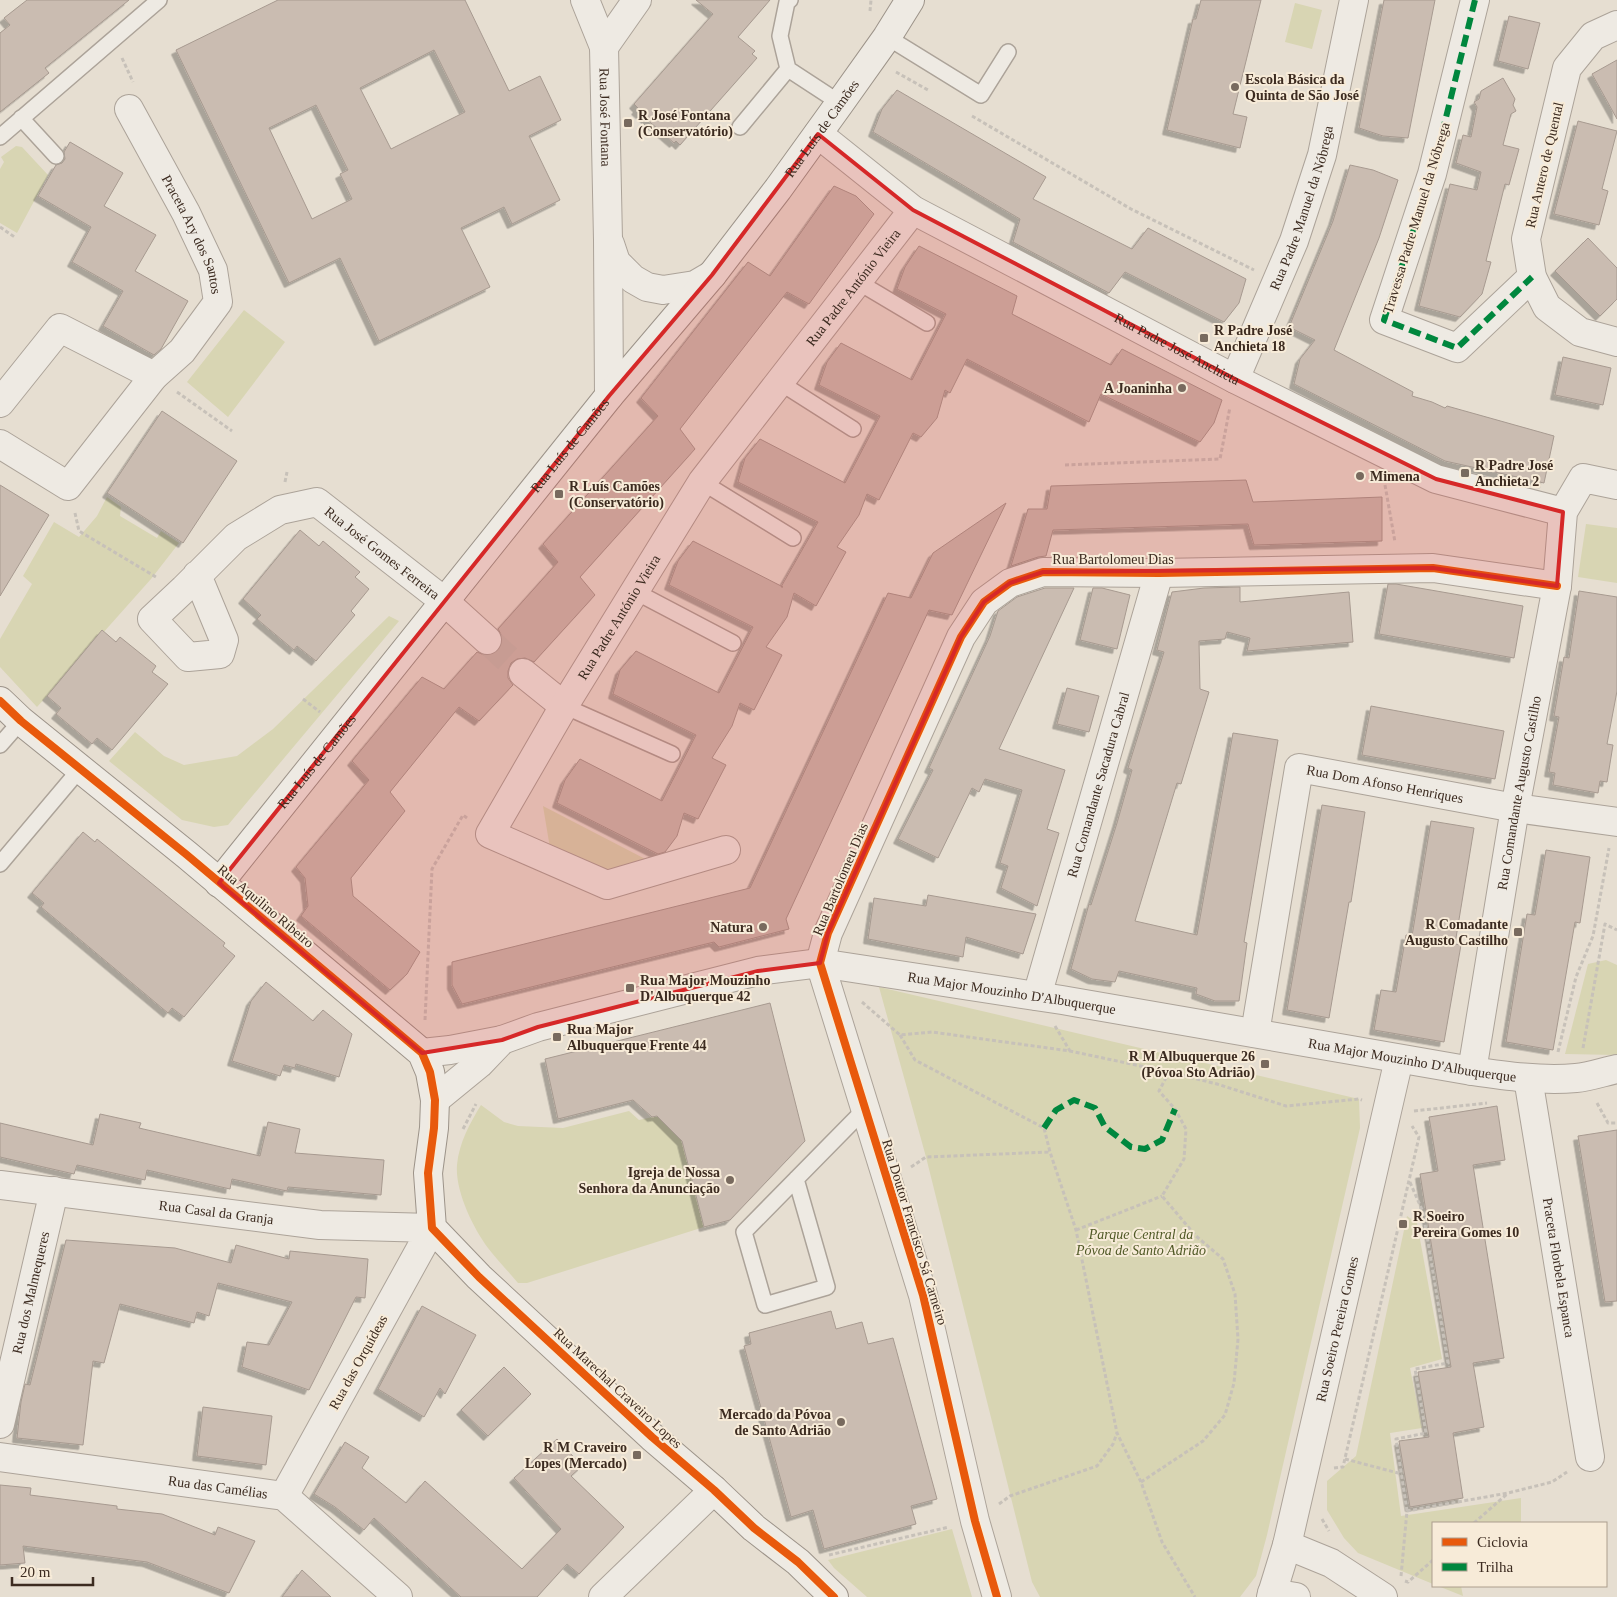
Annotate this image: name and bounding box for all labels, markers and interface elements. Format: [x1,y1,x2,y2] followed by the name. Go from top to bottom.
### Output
[596,68,613,168] street label: Rua José Fontana
[1245,72,1359,103] place label: Escola Básica da Quinta de São José
[782,77,862,180] street label: Rua Luís de Camões
[1229,81,1241,93] marker: Escola Básica da Quinta de São José
[1523,101,1566,229] street label: Rua Antero de Quental
[638,108,733,140] place label: R José Fontana (Conservatório)
[622,117,634,129] marker: R José Fontana (Conservatório)
[1380,120,1453,316] street label: Travessa Padre Manuel da Nóbrega
[1267,124,1336,292] street label: Rua Padre Manuel da Nóbrega
[159,172,224,295] street label: Praceta Ary dos Santos
[803,226,904,349] street label: Rua Padre António Vieira
[1112,310,1243,388] street label: Rua Padre José Anchieta
[1214,323,1292,354] place label: R Padre José Anchieta 18
[1198,332,1210,344] marker: R Padre José Anchieta 18
[1104,381,1172,396] place label: A Joaninha
[1176,382,1188,394] marker: A Joaninha
[528,395,612,496] street label: Rua Luís de Camões
[1475,458,1553,489] place label: R Padre José Anchieta 2
[1459,467,1471,479] marker: R Padre José Anchieta 2
[1370,469,1420,484] place label: Mimena
[1354,470,1366,482] marker: Mimena
[569,479,664,511] place label: R Luís Camões (Conservatório)
[553,488,565,500] marker: R Luís Camões (Conservatório)
[322,504,443,603] street label: Rua José Gomes Ferreira
[575,551,664,683] street label: Rua Padre António Vieira
[1052,552,1174,567] street label: Rua Bartolomeu Dias
[1065,690,1132,879] street label: Rua Comandante Sacadura Cabral
[1495,695,1544,891] street label: Rua Comandante Augusto Castilho
[275,711,359,812] street label: Rua Luís de Camões
[1305,763,1464,806] street label: Rua Dom Afonso Henriques
[810,820,871,938] street label: Rua Bartolomeu Dias
[215,862,317,951] street label: Rua Aquilino Ribeiro
[1405,917,1508,948] place label: R Comadante Augusto Castilho
[710,920,753,935] place label: Natura
[757,921,769,933] marker: Natura
[1512,926,1524,938] marker: R Comadante Augusto Castilho
[907,969,1117,1017] street label: Rua Major Mouzinho D'Albuquerque
[640,973,770,1004] place label: Rua Major Mouzinho D'Albuquerque 42
[624,982,636,994] marker: Rua Major Mouzinho D'Albuquerque 42
[567,1022,707,1053] place label: Rua Major Albuquerque Frente 44
[551,1031,563,1043] marker: Rua Major Albuquerque Frente 44
[1307,1036,1517,1085] street label: Rua Major Mouzinho D'Albuquerque
[1129,1049,1255,1081] place label: R M Albuquerque 26 (Póvoa Sto Adrião)
[1259,1058,1271,1070] marker: R M Albuquerque 26 (Póvoa Sto Adrião)
[879,1137,950,1327] street label: Rua Doutor Francisco Sá Carneiro
[578,1165,720,1196] place label: Igreja de Nossa Senhora da Anunciação
[724,1174,736,1186] marker: Igreja de Nossa Senhora da Anunciação
[1540,1196,1577,1339] street label: Praceta Florbela Espanca
[158,1198,275,1227] street label: Rua Casal da Granja
[1413,1209,1519,1240] place label: R Soeiro Pereira Gomes 10
[1397,1218,1409,1230] marker: R Soeiro Pereira Gomes 10
[1075,1227,1206,1258] park label: Parque Central da Póvoa de Santo Adrião
[10,1230,52,1355] street label: Rua dos Malmequeres
[1313,1255,1361,1403] street label: Rua Soeiro Pereira Gomes
[326,1312,391,1412] street label: Rua das Orquídeas
[551,1325,685,1452] street label: Rua Marechal Craveiro Lopes
[719,1407,831,1438] place label: Mercado da Póvoa de Santo Adrião
[835,1416,847,1428] marker: Mercado da Póvoa de Santo Adrião
[525,1440,627,1472] place label: R M Craveiro Lopes (Mercado)
[631,1449,643,1461] marker: R M Craveiro Lopes (Mercado)
[167,1473,269,1502] street label: Rua das Camélias
[1432,1522,1607,1587] legend
[1477,1534,1528,1550] text: Ciclovia
[12,1554,94,1586] scale bar
[1477,1559,1513,1575] text: Trilha
[20,1564,51,1580] text: 20 m

